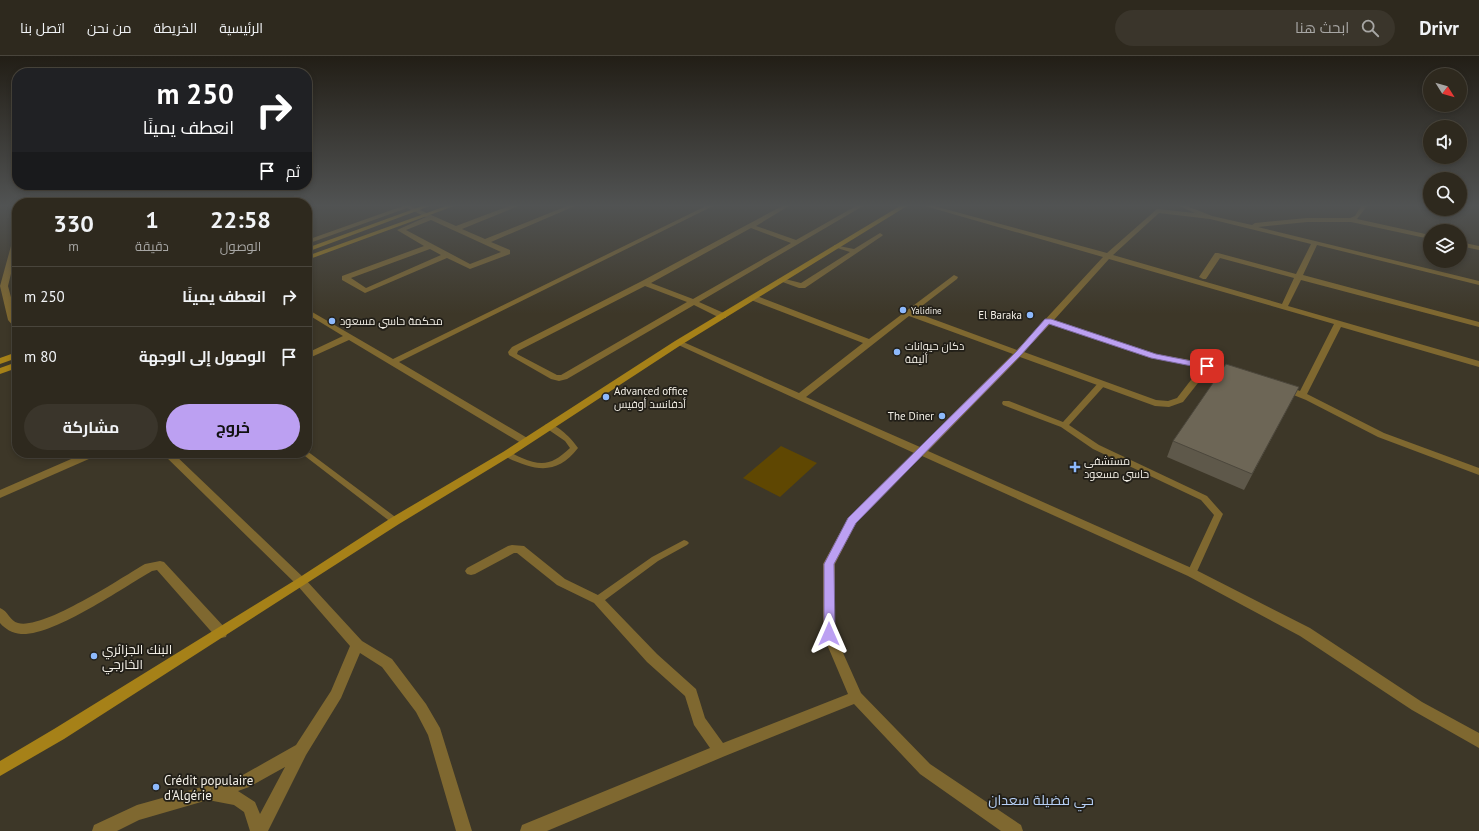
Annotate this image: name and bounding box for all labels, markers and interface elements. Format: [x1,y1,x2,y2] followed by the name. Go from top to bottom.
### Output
[1115,10,1395,46] search box
[1419,16,1459,40] text: Drivr
[1359,17,1381,39] icon: search
[1295,18,1349,37] text: ابحث هنا
[20,19,65,37] text: اتصل بنا
[87,19,131,37] text: من نحن
[153,19,197,37] text: الخريطة
[219,19,263,37] text: الرئيسية
[1423,68,1467,112] north arrow
[1423,68,1467,268] map controls
[157,75,234,112] text: 250 m
[248,84,300,136] icon: right
[143,116,234,139] text: انعطف يمينًا
[1423,120,1467,164] button: sound
[256,160,278,182] icon: arrive
[286,162,300,181] text: ثم
[1423,172,1467,216] button: search
[145,204,159,235] text: 1
[210,204,271,235] text: 22:58
[53,208,94,239] text: 330
[1423,224,1467,268] button: layers
[68,238,79,255] text: m
[135,238,169,255] text: دقيقة
[220,238,261,255] text: الوصول
[278,286,300,308] icon: right
[24,287,65,306] text: 250 m
[182,287,266,306] text: انعطف يمينًا
[898,305,908,315] marker: Yalidine
[911,305,942,316] place label: Yalidine
[978,308,1022,322] place label: El Baraka
[1025,310,1035,320] marker: El Baraka
[340,314,443,329] place label: محكمة حاسي مسعود
[327,316,337,326] marker: محكمة حاسي مسعود
[905,339,964,366] place label: دكان حيوانات أليفة
[278,346,300,368] icon: arrive
[24,347,57,366] text: 80 m
[139,347,266,366] text: الوصول إلى الوجهة
[892,347,902,357] marker: دكان حيوانات أليفة
[1190,349,1224,383] pin
[1196,355,1218,377] icon: arrive
[614,384,688,411] place label: Advanced office أدفانسد أوفيس
[601,392,611,402] marker: Advanced office أدفانسد أوفيس
[24,404,158,450] button: مشاركة
[166,404,300,450] button: خروج
[888,409,934,423] place label: The Diner
[937,411,947,421] marker: The Diner
[1084,454,1149,482] place label: مستشفى حاسي مسعود
[1069,461,1081,473] marker: مستشفى حاسي مسعود
[808,613,850,655] position arrow
[102,641,172,675] place label: البنك الجزائري الخارجي
[89,651,99,661] marker: البنك الجزائري الخارجي
[164,772,253,804] place label: Crédit populaire d'Algérie
[151,782,161,792] marker: Crédit populaire d'Algérie
[988,791,1094,812] district label: حي فضيلة سعدان

